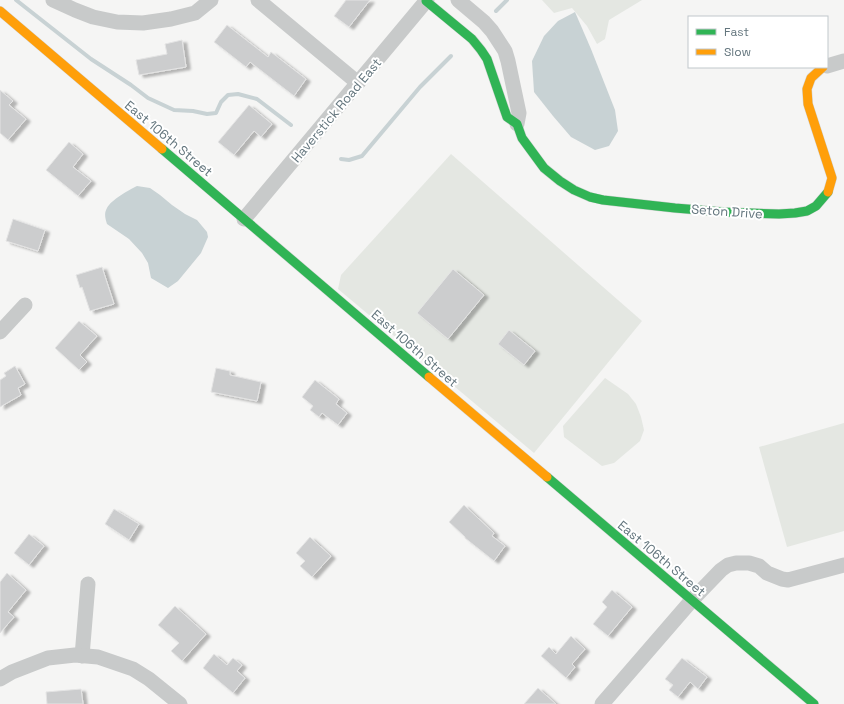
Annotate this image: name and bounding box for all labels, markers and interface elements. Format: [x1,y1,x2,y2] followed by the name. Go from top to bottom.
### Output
[688,16,828,68] legend
[724,24,749,40] text: Fast
[724,44,751,60] text: Slow
[288,54,385,166] street label: Haverstick Road East
[121,97,216,180] street label: East 106th Street
[691,201,763,222] street label: Seton Drive
[368,306,462,391] street label: East 106th Street
[614,517,709,600] street label: East 106th Street

